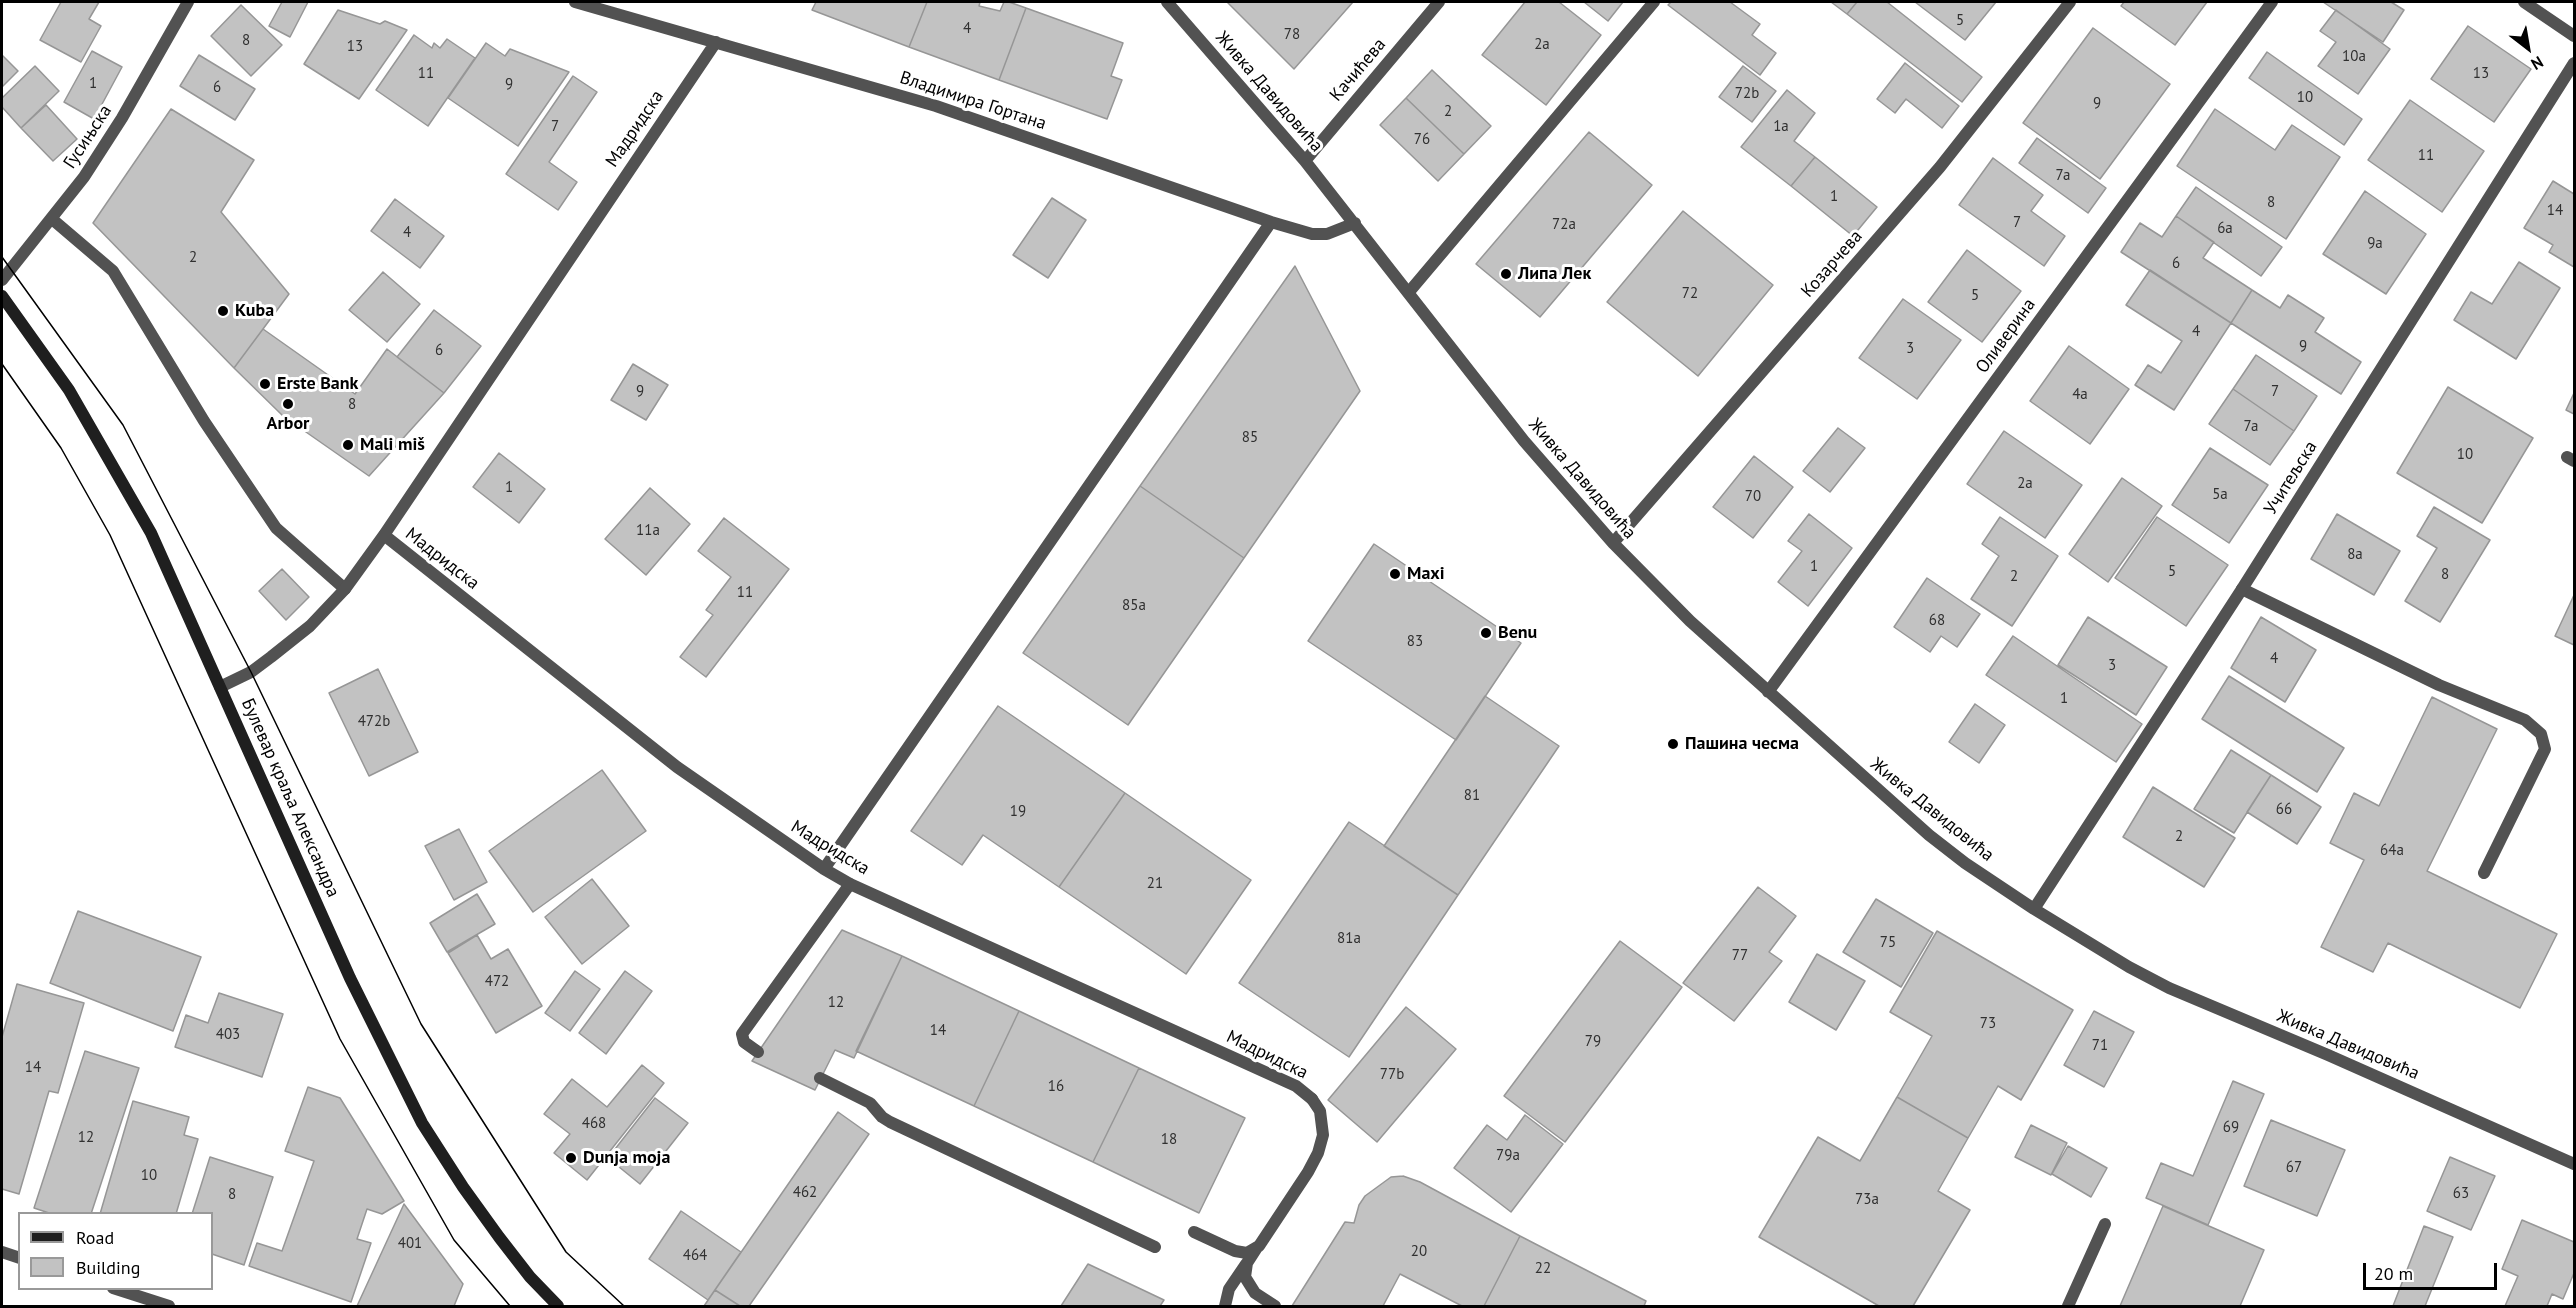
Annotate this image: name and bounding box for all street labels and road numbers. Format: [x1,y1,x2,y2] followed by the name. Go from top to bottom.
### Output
[1211,27,1327,157] street label: Живка Давидовића
[1325,34,1391,106] street label: Качићева
[897,67,1049,135] street label: Владимира Гортана
[601,87,669,171] street label: Мадридска
[59,101,117,173] street label: Гусињска
[1797,226,1867,302] street label: Козарчева
[1972,294,2040,378] street label: Оливерина
[1524,414,1640,544] street label: Живка Давидовића
[2260,437,2322,519] street label: Учитељска
[401,523,483,595] street label: Мадридска
[236,695,344,901] street label: Булевар краља Александра
[1866,754,1998,866] street label: Живка Давидовића
[787,816,873,880] street label: Мадридска
[2274,1005,2422,1085] street label: Живка Давидовића
[1223,1026,1311,1084] street label: Мадридска

